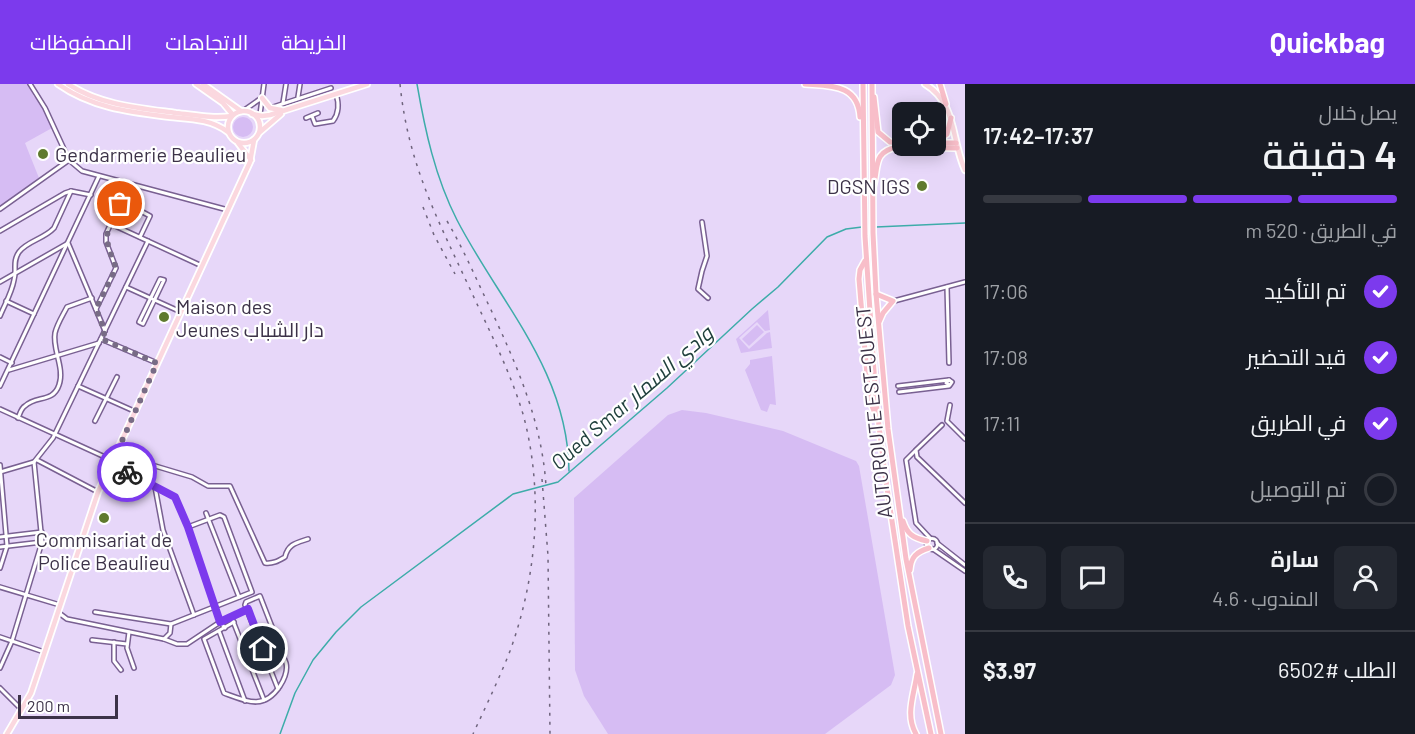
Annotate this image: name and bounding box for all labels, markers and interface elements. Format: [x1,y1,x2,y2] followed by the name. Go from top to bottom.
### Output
[1270,25,1385,59] text: Quickbag
[30,29,132,54] text: المحفوظات
[165,29,248,54] text: الاتجاهات
[281,29,347,54] text: الخريطة
[1319,100,1397,124] text: يصل خلال
[892,102,946,156] map controls
[892,102,946,156] button: locate
[983,122,1093,148] text: 17:37–17:42
[1263,130,1397,177] text: 4 دقيقة
[55,142,246,166] place label: Gendarmerie Beaulieu
[36,147,50,161] marker: Gendarmerie Beaulieu
[827,174,910,198] place label: DGSN IGS
[94,178,145,229] pin
[915,179,929,193] marker: DGSN IGS
[103,187,136,220] icon: bag
[1245,218,1397,242] text: في الطريق · 520 m
[1364,275,1397,308] icon: check
[1264,277,1346,303] text: تم التأكيد
[983,279,1028,303] text: 17:06
[176,294,324,342] place label: Maison des Jeunes دار الشباب
[850,304,896,520] street label: AUTOROUTE EST-OUEST
[157,310,171,324] marker: Maison des Jeunes دار الشباب
[545,319,722,479] water label: Oued Smar وادي السمار
[1364,341,1397,374] icon: check
[1246,343,1346,369] text: قيد التحضير
[983,345,1028,369] text: 17:08
[1364,407,1397,440] icon: check
[1251,409,1346,435] text: في الطريق
[983,411,1020,435] text: 17:11
[97,442,157,502] courier
[111,456,144,489] icon: bike
[1250,475,1346,501] text: تم التوصيل
[97,511,111,525] marker: Commisariat de Police Beaulieu
[36,527,172,574] place label: Commisariat de Police Beaulieu
[1271,545,1319,571] text: سارة
[983,546,1046,609] button: phone
[1061,546,1124,609] button: chat
[1334,546,1397,609] button: person
[1212,586,1319,610] text: المندوب · 4.6
[237,623,288,674] pin
[246,632,279,665] icon: home
[1278,656,1397,682] text: الطلب #6502
[983,657,1036,683] text: $3.97
[18,692,118,720] scale bar
[27,696,70,715] text: 200 m

